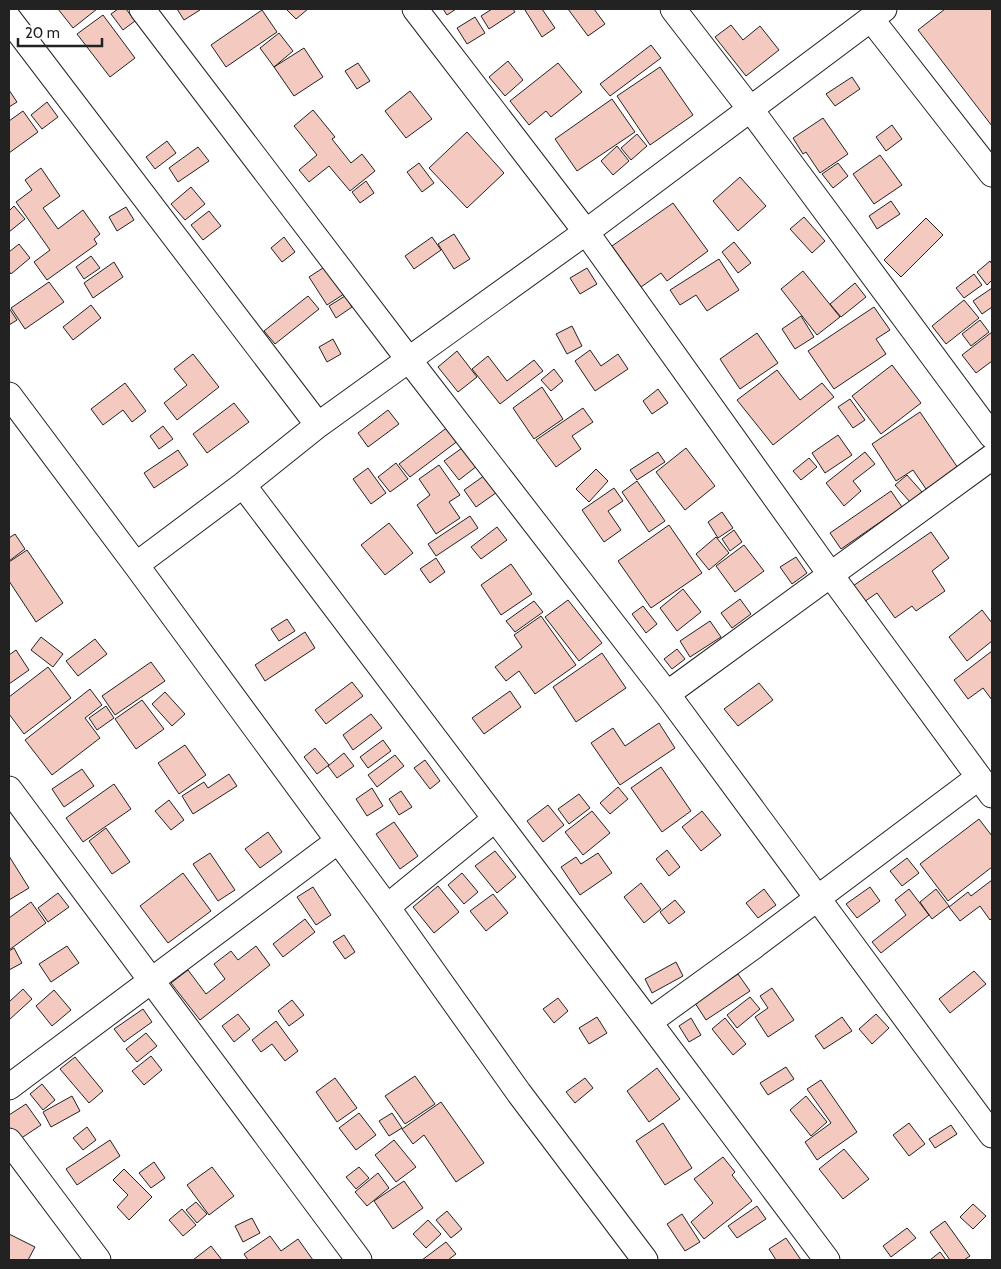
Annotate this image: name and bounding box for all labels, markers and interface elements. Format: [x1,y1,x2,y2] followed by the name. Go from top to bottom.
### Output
[18,15,101,47] scale bar
[25,24,60,42] text: 20 m

